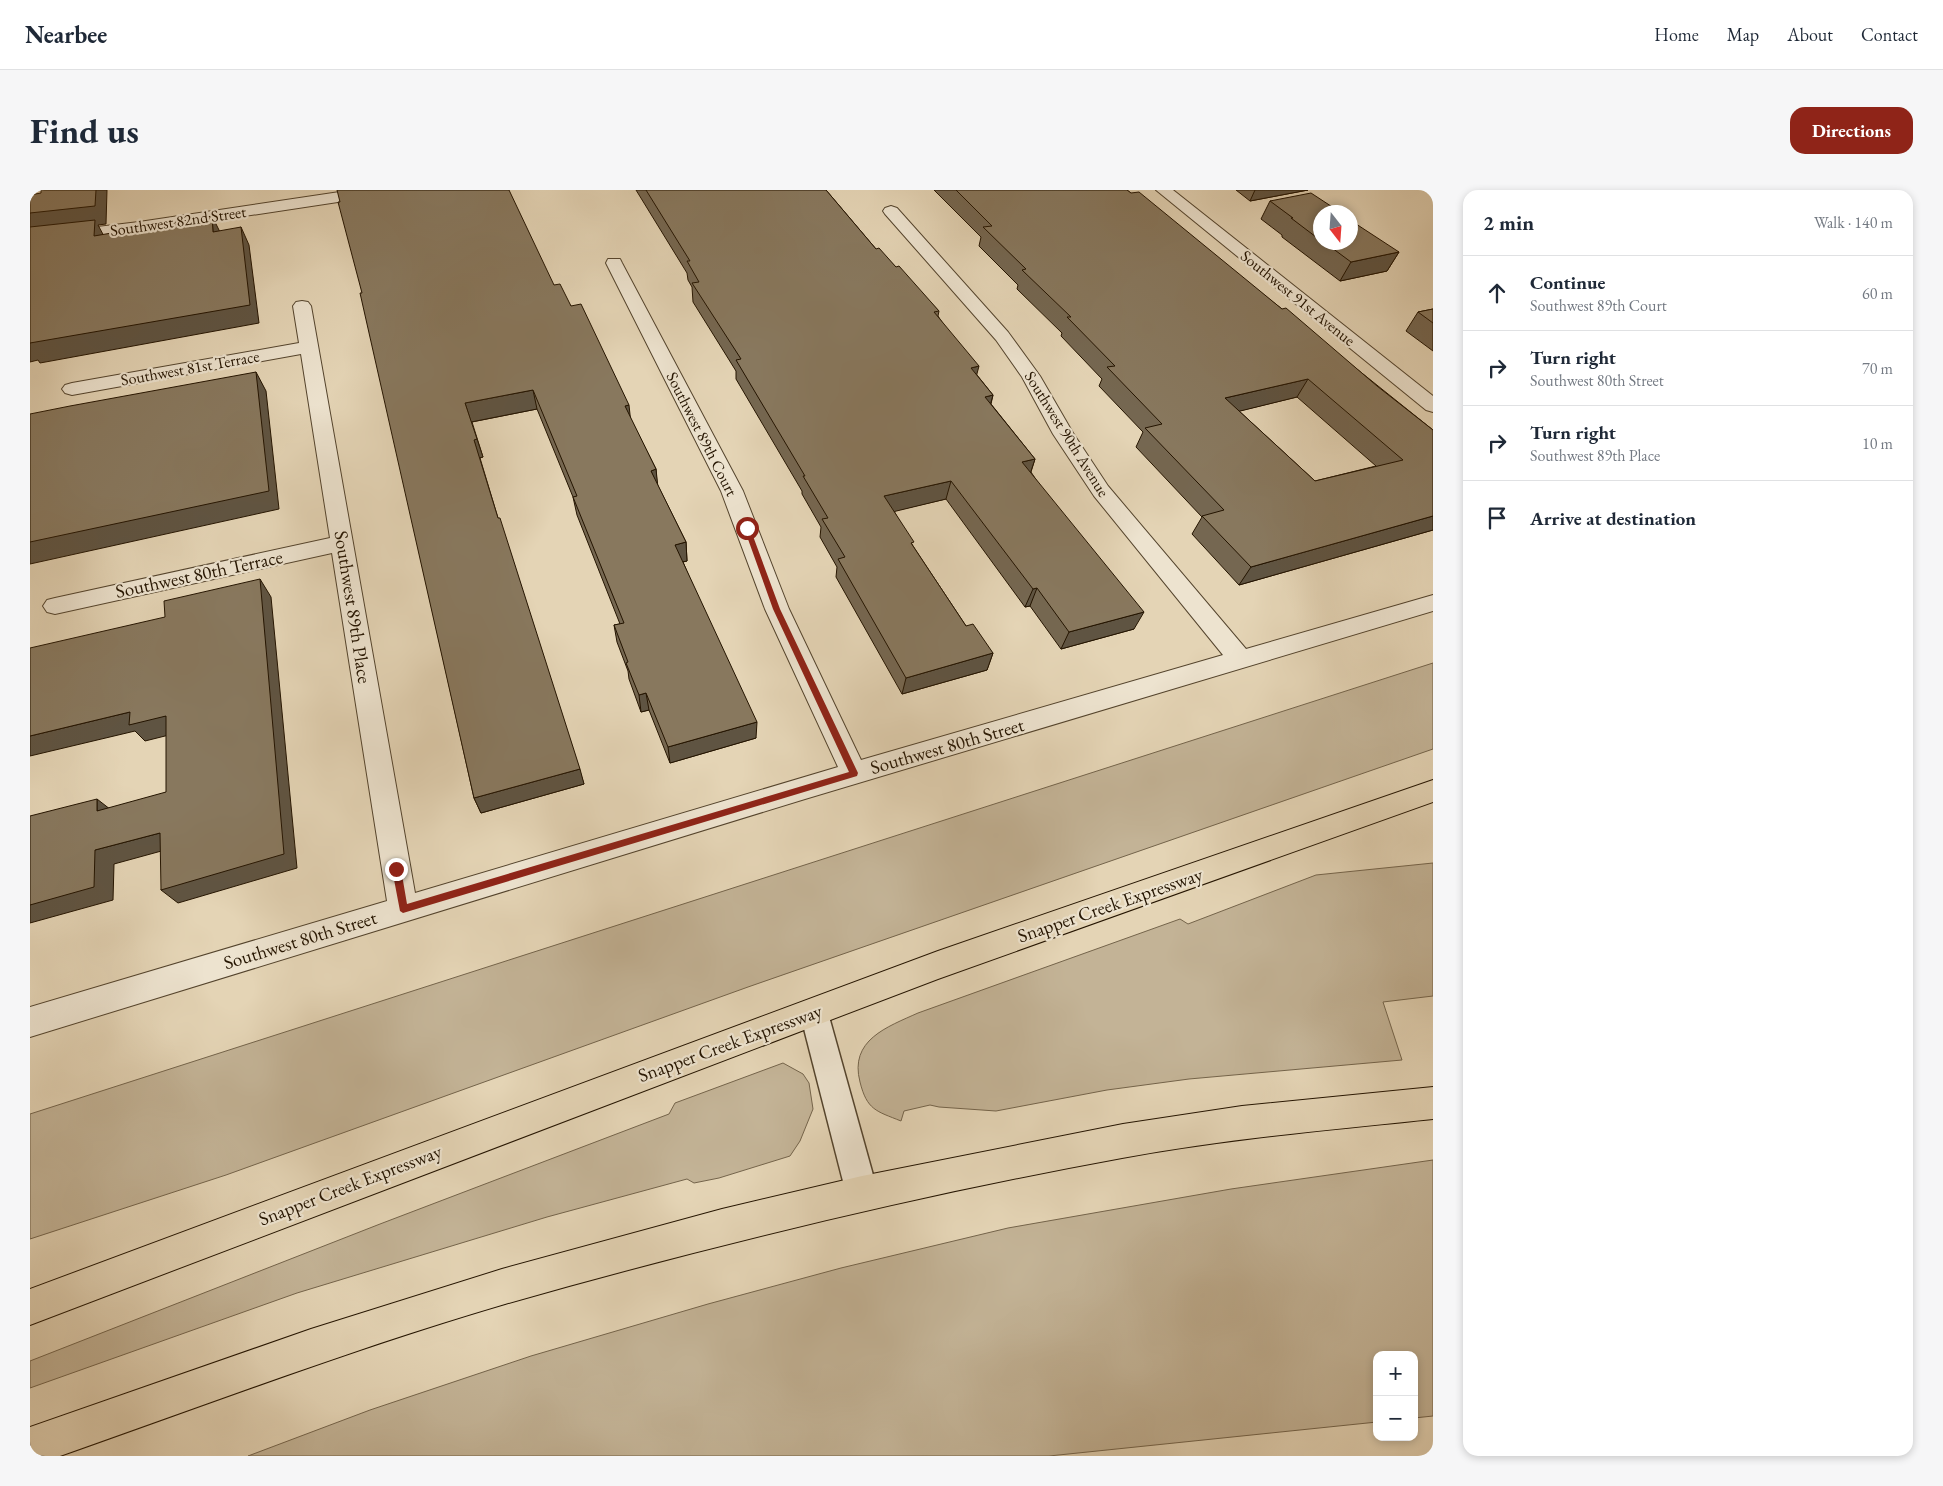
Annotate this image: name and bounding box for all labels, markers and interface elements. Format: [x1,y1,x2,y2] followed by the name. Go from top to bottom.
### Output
[25,19,107,50] text: Nearbee
[1654,23,1699,46] text: Home
[1727,23,1759,46] text: Map
[1787,23,1833,46] text: About
[1861,23,1918,46] text: Contact
[1790,107,1913,154] button: Directions
[30,108,139,153] text: Find us
[109,201,247,241] street label: Southwest 82nd Street
[1313,205,1358,250] north arrow
[1483,209,1534,236] text: 2 min
[1814,212,1893,233] text: Walk · 140 m
[1236,245,1360,351] street label: Southwest 91st Avenue
[1530,270,1605,295] text: Continue
[1483,279,1511,307] icon: ahead
[1862,283,1893,304] text: 60 m
[1530,295,1667,316] text: Southwest 89th Court
[119,345,261,391] street label: Southwest 81st Terrace
[1530,345,1616,370] text: Turn right
[1483,354,1511,382] icon: right
[1862,358,1893,379] text: 70 m
[1020,367,1114,501] street label: Southwest 90th Avenue
[662,368,742,500] street label: Southwest 89th Court
[1530,370,1664,391] text: Southwest 80th Street
[1530,420,1616,445] text: Turn right
[1483,429,1511,457] icon: right
[1862,433,1893,454] text: 10 m
[1530,445,1660,466] text: Southwest 89th Place
[1483,504,1511,532] icon: arrive
[1530,506,1696,531] text: Arrive at destination
[736,517,759,540] route start
[329,529,377,685] street label: Southwest 89th Place
[113,544,285,604] street label: Southwest 80th Terrace
[867,712,1027,780] street label: Southwest 80th Street
[385,858,408,881] route end
[1014,861,1206,948] street label: Snapper Creek Expressway
[220,905,380,975] street label: Southwest 80th Street
[635,998,826,1088] street label: Snapper Creek Expressway
[255,1138,446,1231] street label: Snapper Creek Expressway
[1373,1351,1418,1441] map controls
[1373,1351,1418,1396] button: +
[1373,1396,1418,1441] button: −

